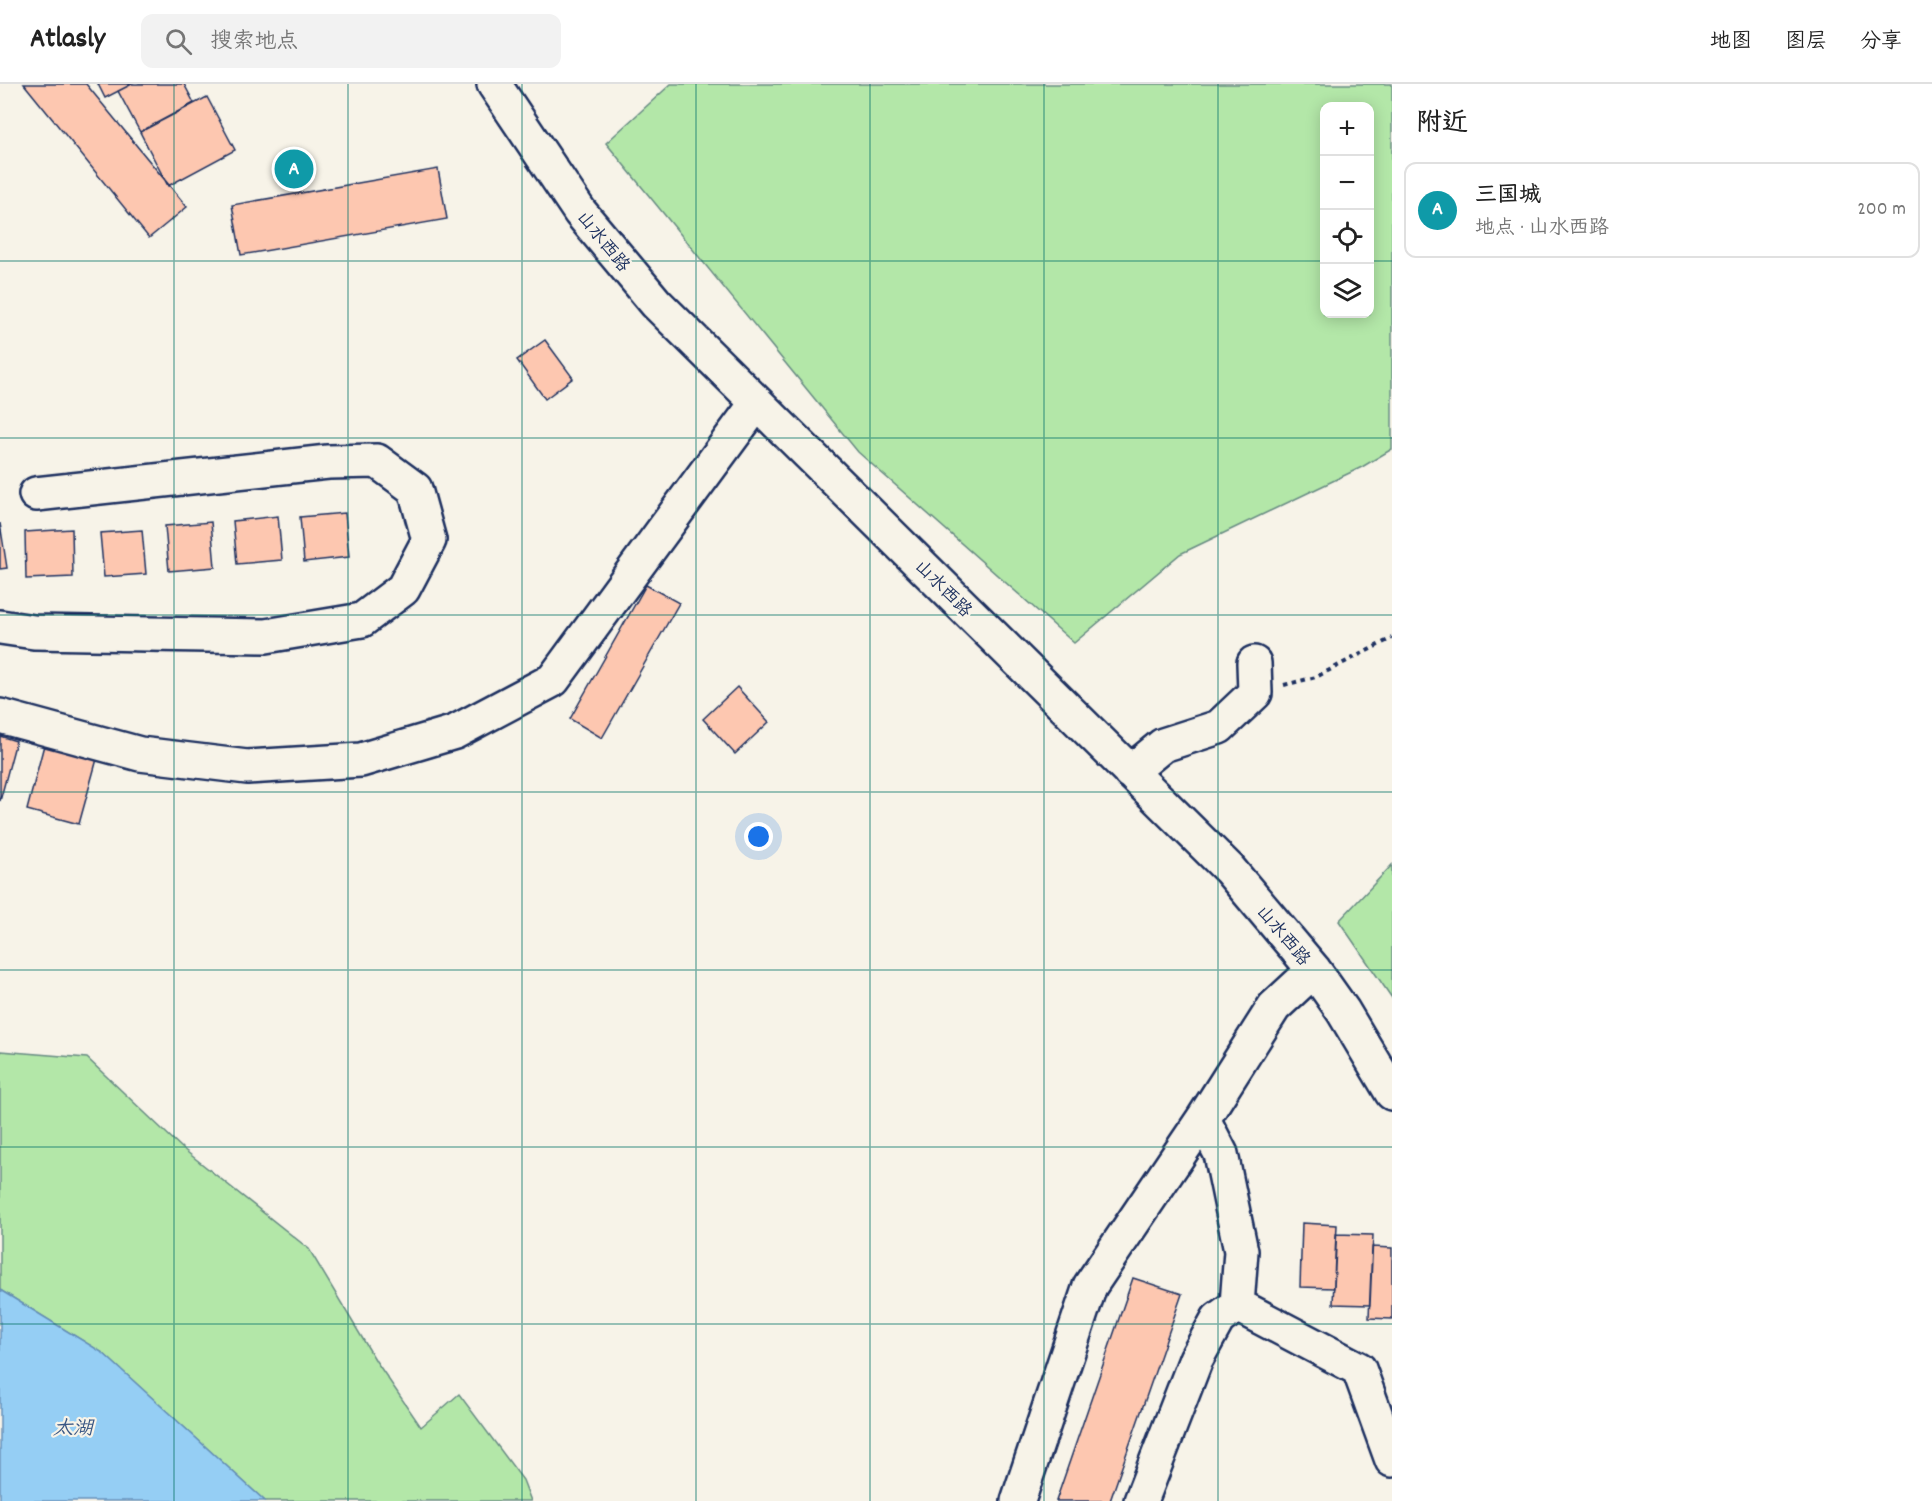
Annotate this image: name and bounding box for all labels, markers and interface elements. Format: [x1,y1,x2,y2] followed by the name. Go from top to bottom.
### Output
[141,14,561,68] search box
[30,21,105,61] text: Atlasly
[162,25,195,58] icon: search
[210,27,298,58] text: 搜索地点
[1710,28,1752,58] text: 地图
[1785,28,1827,58] text: 图层
[1860,28,1902,58] text: 分享
[1320,102,1374,318] map controls
[1320,102,1374,156] button: +
[1416,106,1468,143] text: 附近
[274,146,314,191] pin: A
[1320,156,1374,210] button: −
[1475,181,1541,212] text: 三国城
[1432,196,1443,224] text: A
[1857,196,1906,224] text: 200 m
[570,207,634,278] street label: 山水西路
[1320,210,1374,264] button: locate
[1475,215,1609,243] text: 地点 · 山水西路
[1320,264,1374,318] button: layers
[908,555,977,624] street label: 山水西路
[744,822,773,851] your location
[1249,901,1315,972] street label: 山水西路
[53,1416,95,1444] water label: 太湖

